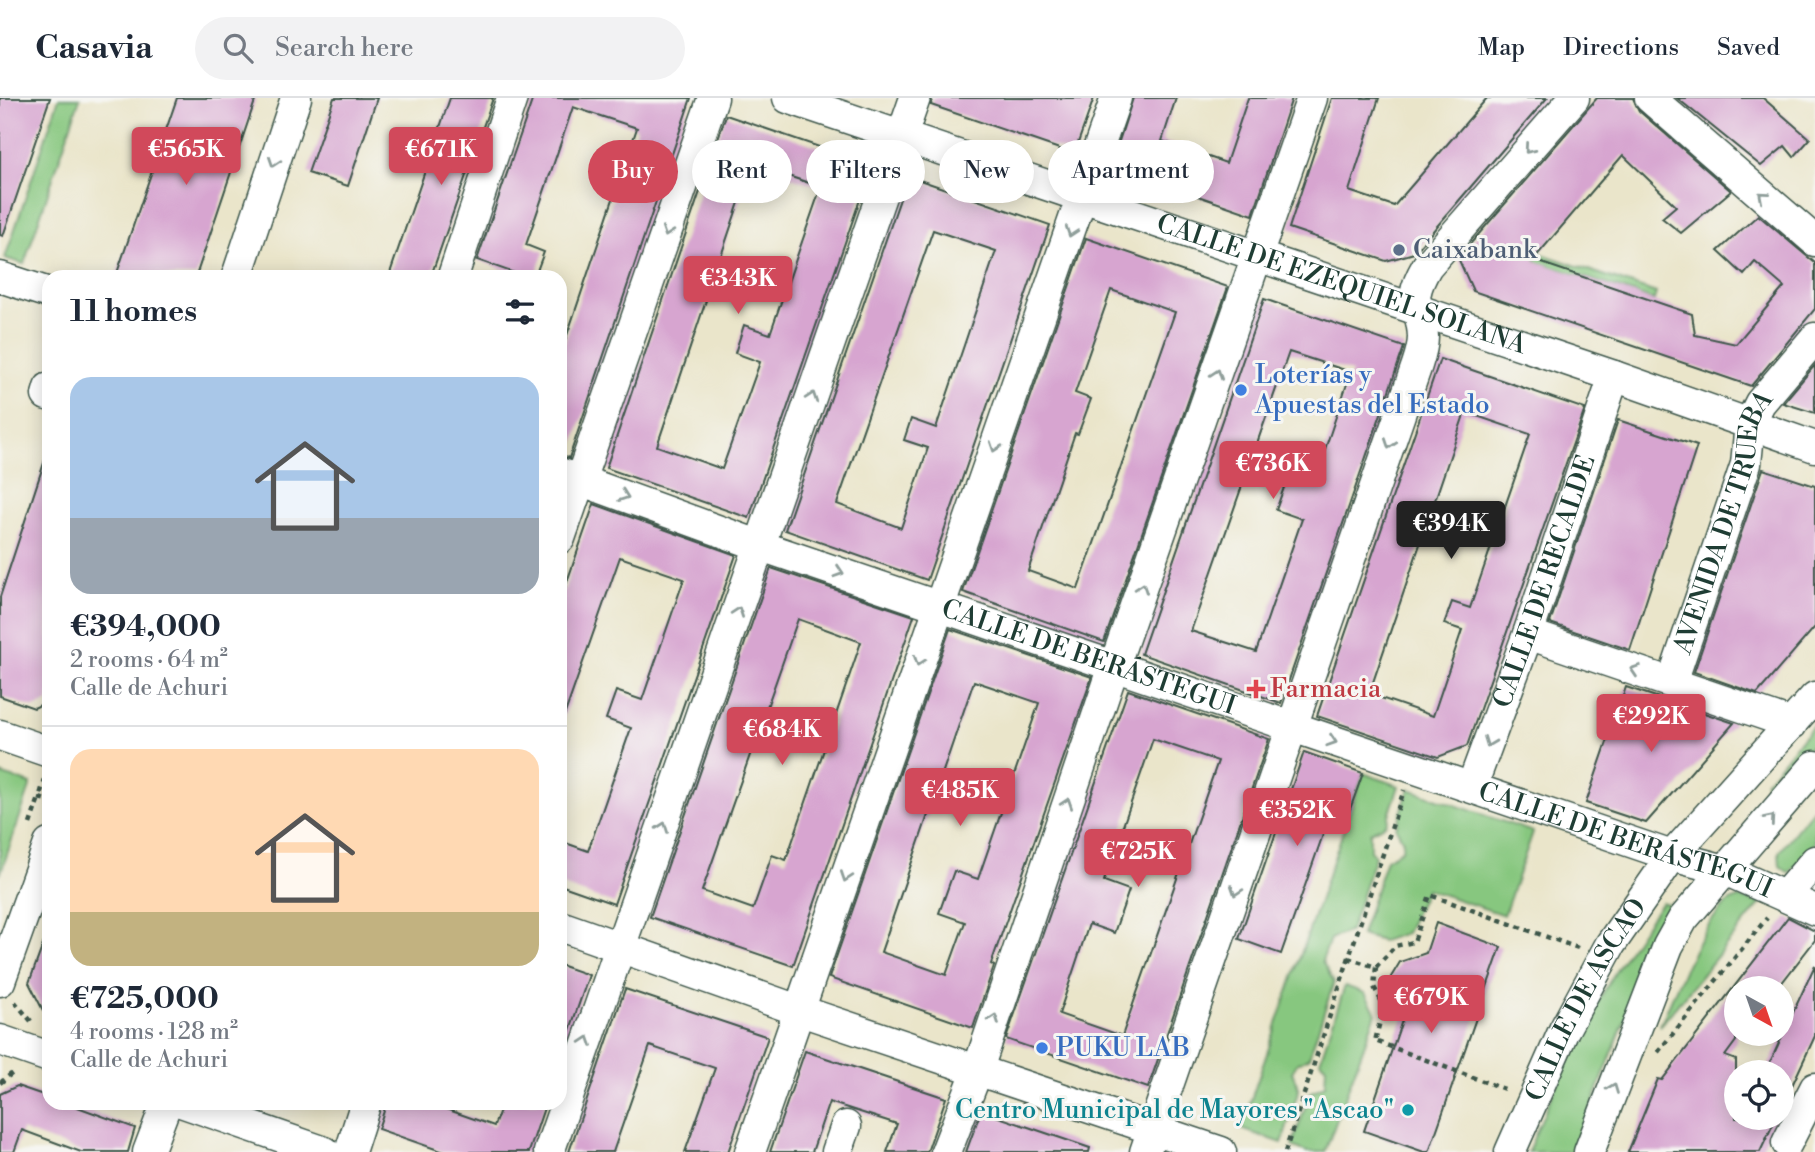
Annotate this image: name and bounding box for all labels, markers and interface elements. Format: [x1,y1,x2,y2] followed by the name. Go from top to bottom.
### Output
[195,17,685,80] search box
[35,28,153,69] text: Casavia
[219,29,257,67] icon: search
[275,32,414,64] text: Search here
[1478,33,1525,63] text: Map
[1563,33,1679,63] text: Directions
[1717,33,1780,63] text: Saved
[137,127,235,187] pin: €565K
[392,127,490,187] pin: €671K
[148,136,224,164] text: €565K
[405,136,477,164] text: €671K
[588,140,678,203] chip: Buy
[692,140,792,203] chip: Rent
[806,140,925,203] chip: Filters
[939,140,1034,203] chip: New
[1048,140,1214,203] chip: Apartment
[1525,141,1537,154] one-way arrow
[268,156,282,168] one-way arrow
[1759,192,1772,204] one-way arrow
[1153,207,1532,362] street label: CALLE DE EZEQUIEL SOLANA
[661,225,675,237] one-way arrow
[1065,226,1079,238] one-way arrow
[1413,234,1538,266] place label: Caixabank
[1391,242,1407,258] marker: Caixabank
[689,256,787,316] pin: €343K
[699,265,777,293] text: €343K
[70,293,197,331] text: 11 homes
[501,293,539,331] icon: filters
[1254,359,1490,421] place label: Loterías y Apuestas del Estado
[1209,368,1223,380] one-way arrow
[1233,382,1249,398] marker: Loterías y Apuestas del Estado
[1666,383,1780,659] street label: AVENIDA DE TRUEBA
[804,391,818,403] one-way arrow
[242,423,368,549] icon: home
[1384,438,1398,450] one-way arrow
[989,440,1003,452] one-way arrow
[1224,442,1322,501] pin: €736K
[1235,450,1311,478] text: €736K
[1486,451,1603,712] street label: CALLE DE RECALDE
[618,488,630,502] one-way arrow
[1402,502,1500,561] pin: €394K
[1412,510,1490,538] text: €394K
[832,564,844,578] one-way arrow
[1133,583,1147,595] one-way arrow
[938,593,1240,722] street label: CALLE DE BERÁSTEGUI
[730,606,744,618] one-way arrow
[70,608,221,646] text: €394,000
[70,646,228,674] text: 2 rooms · 64 m²
[913,655,927,667] one-way arrow
[1629,663,1641,678] one-way arrow
[1270,673,1382,705] place label: Farmacia
[70,674,228,702] text: Calle de Achuri
[1248,681,1264,697] marker: Farmacia
[1602,694,1700,754] pin: €292K
[1613,703,1689,731] text: €292K
[733,708,831,767] pin: €684K
[743,716,821,744] text: €684K
[1325,733,1338,747] one-way arrow
[1483,735,1497,747] one-way arrow
[911,768,1009,828] pin: €485K
[1474,775,1778,905] street label: CALLE DE BERÁSTEGUI
[921,777,999,805] text: €485K
[1248,788,1346,848] pin: €352K
[242,795,368,921] icon: home
[1259,797,1335,825] text: €352K
[1059,798,1073,810] one-way arrow
[1762,814,1774,827] one-way arrow
[654,821,668,833] one-way arrow
[1089,830,1187,889] pin: €725K
[1100,838,1176,866] text: €725K
[840,870,854,882] one-way arrow
[1230,884,1244,896] one-way arrow
[1518,892,1653,1106] street label: CALLE DE ASCAO
[1382,976,1480,1035] pin: €679K
[1724,976,1794,1046] north arrow
[1724,976,1794,1130] map controls
[70,980,219,1018] text: €725,000
[1394,984,1468,1012] text: €679K
[986,1013,1000,1025] one-way arrow
[70,1018,238,1046] text: 4 rooms · 128 m²
[1056,1032,1190,1064] place label: PUKU LAB
[579,1035,593,1048] one-way arrow
[1034,1040,1050,1056] marker: PUKU LAB
[70,1046,228,1074] text: Calle de Achuri
[1724,1060,1794,1130] button: locate
[1605,1083,1619,1095] one-way arrow
[955,1094,1394,1126] place label: Centro Municipal de Mayores "Ascao"
[1400,1102,1416,1118] marker: Centro Municipal de Mayores "Ascao"

